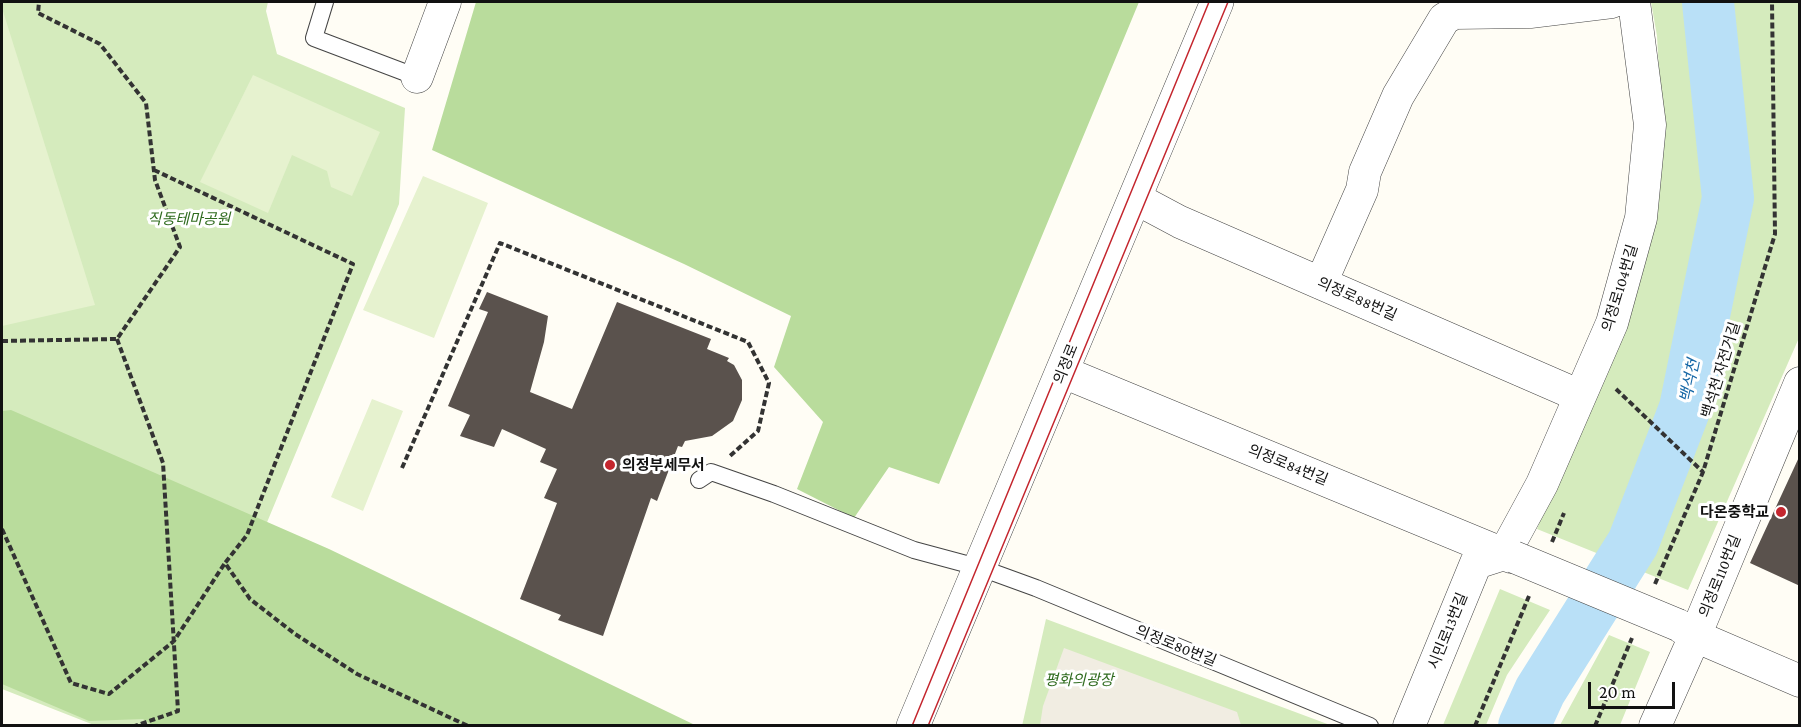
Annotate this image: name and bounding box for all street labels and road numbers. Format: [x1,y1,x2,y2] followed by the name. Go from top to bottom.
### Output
[1598,242,1642,334] street label: 의정로104번길
[1314,273,1400,325] street label: 의정로88번길
[1698,320,1744,420] street label: 백석천 자전거길
[1050,341,1082,387] street label: 의정로
[1245,441,1331,489] street label: 의정로84번길
[1695,532,1745,620] street label: 의정로110번길
[1424,590,1472,672] street label: 시민로13번길
[1133,622,1219,670] street label: 의정로80번길

